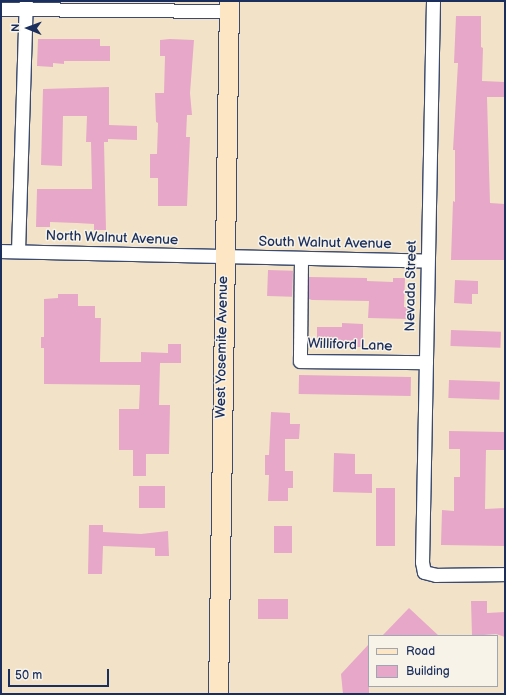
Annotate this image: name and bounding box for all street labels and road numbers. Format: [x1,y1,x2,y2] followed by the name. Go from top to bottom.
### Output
[45,227,179,249] street label: North Walnut Avenue
[258,233,392,253] street label: South Walnut Avenue
[402,240,420,332] street label: Nevada Street
[212,275,232,419] street label: West Yosemite Avenue
[307,335,393,355] street label: Williford Lane

